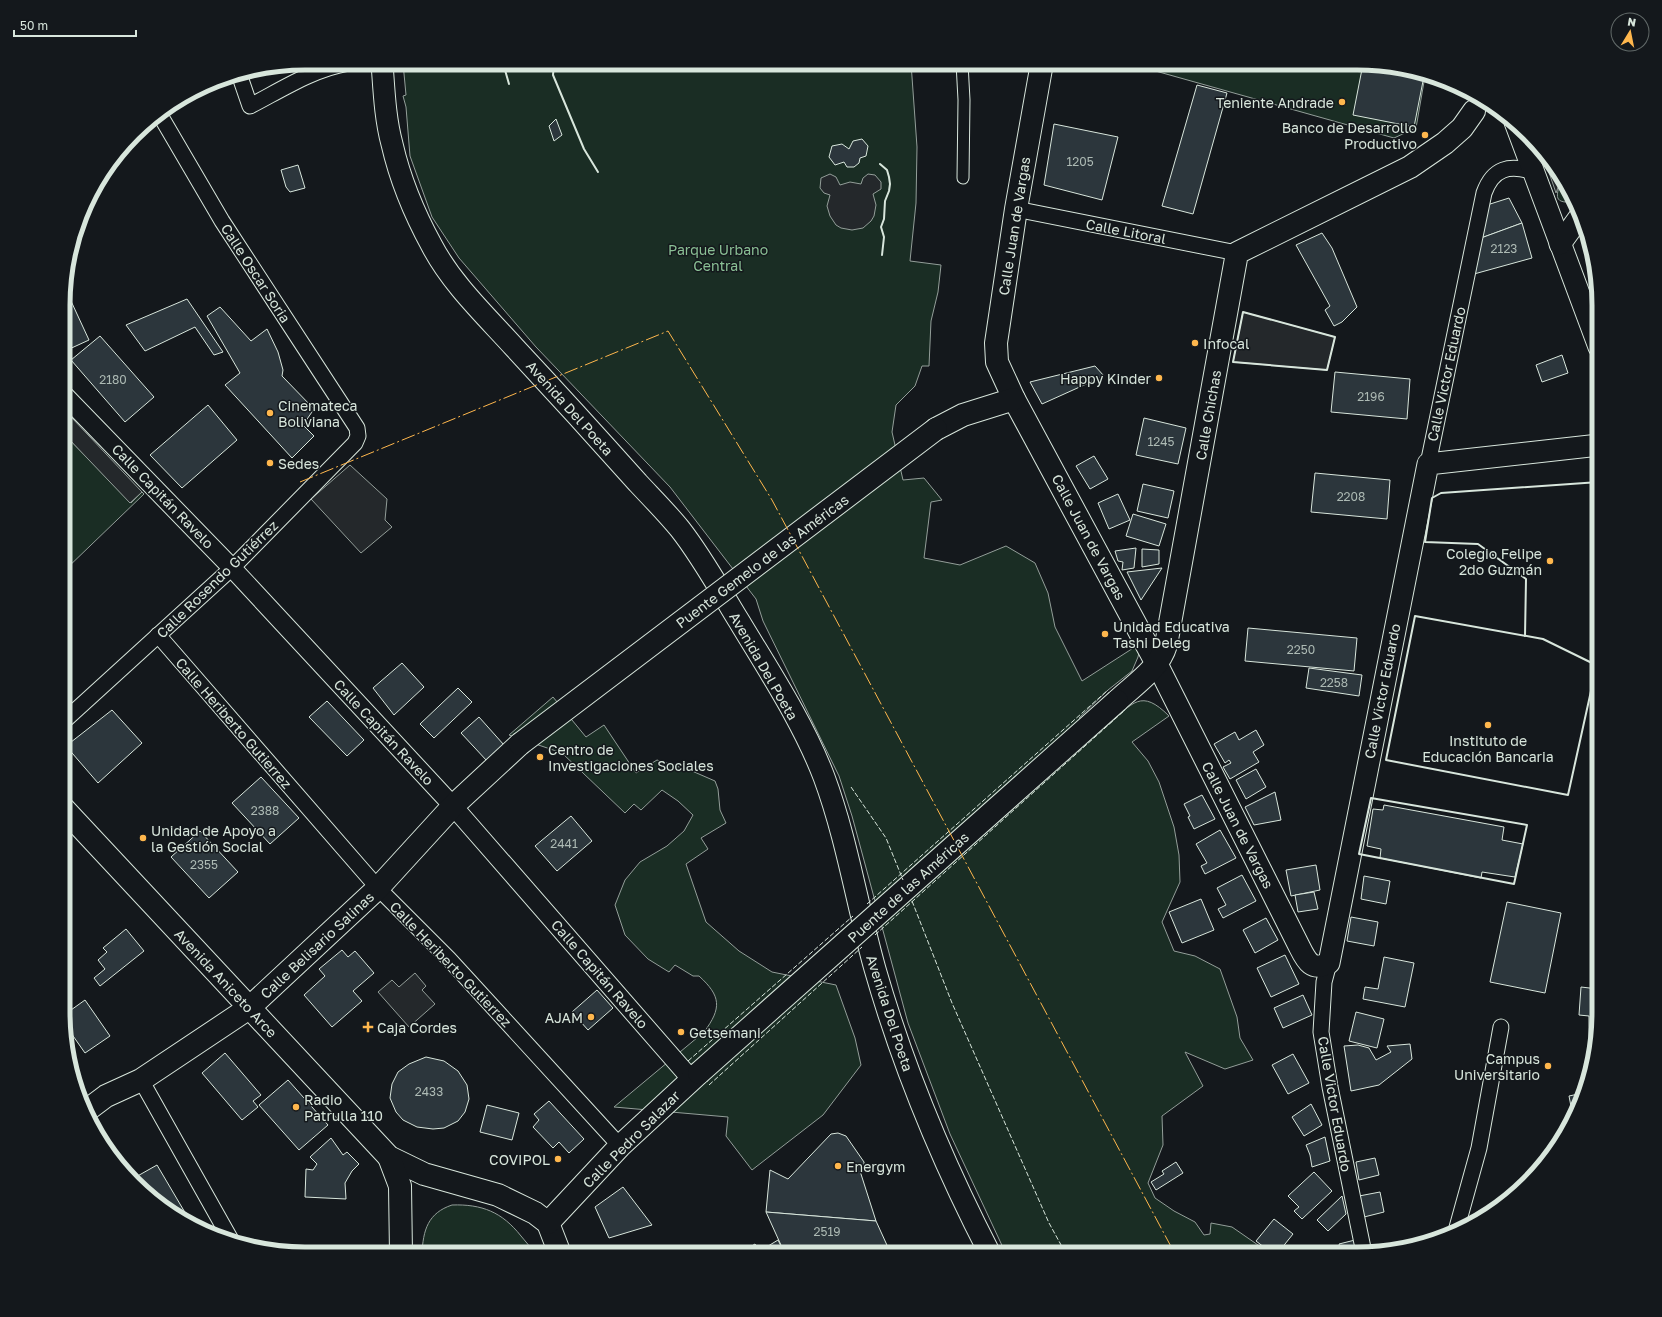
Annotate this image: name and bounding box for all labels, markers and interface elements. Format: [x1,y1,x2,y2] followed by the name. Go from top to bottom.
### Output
[14,12,136,38] scale bar
[1610,12,1650,52] north arrow
[1627,15,1637,29] text: N
[20,18,48,33] text: 50 m
[1216,94,1334,111] place label: Teniente Andrade
[1337,97,1347,107] marker: Teniente Andrade
[1282,119,1417,152] place label: Banco de Desarrollo Productivo
[1420,130,1430,140] marker: Banco de Desarrollo Productivo
[1066,154,1094,169] house number: 1205
[995,155,1033,297] street label: Calle Juan de Vargas
[1084,215,1168,247] street label: Calle Litoral
[218,220,294,326] street label: Calle Oscar Soria
[668,241,768,274] park label: Parque Urbano Central
[1491,241,1517,256] house number: 2123
[1423,305,1469,443] street label: Calle Victor Eduardo
[1203,335,1249,352] place label: Infocal
[1190,338,1200,348] marker: Infocal
[523,357,617,459] street label: Avenida Del Poeta
[1192,369,1224,461] street label: Calle Chichas
[1060,370,1152,387] place label: Happy Kinder
[99,372,127,387] house number: 2180
[1154,373,1164,383] marker: Happy Kinder
[1357,389,1385,404] house number: 2196
[278,397,357,430] place label: Cinemateca Boliviana
[265,408,275,418] marker: Cinemateca Boliviana
[1147,434,1175,449] house number: 1245
[109,440,217,552] street label: Calle Capitán Ravelo
[278,455,319,472] place label: Sedes
[265,458,275,468] marker: Sedes
[1049,471,1129,603] street label: Calle Juan de Vargas
[1337,489,1365,504] house number: 2208
[672,490,852,632] street label: Puente Gemelo de las Américas
[153,517,281,641] street label: Calle Rosendo Gutiérrez
[1446,545,1542,578] place label: Colegio Felipe 2do Guzmán
[1545,556,1555,566] marker: Colegio Felipe 2do Guzmán
[726,609,802,723] street label: Avenida Del Poeta
[1113,618,1230,651] place label: Unidad Educativa Tashi Deleg
[1361,622,1403,760] street label: Calle Victor Eduardo
[1100,629,1110,639] marker: Unidad Educativa Tashi Deleg
[1287,642,1315,657] house number: 2250
[173,654,295,792] street label: Calle Heriberto Gutierrez
[330,675,438,789] street label: Calle Capitán Ravelo
[1320,675,1348,690] house number: 2258
[1483,720,1493,730] marker: Instituto de Educación Bancaria
[1422,732,1554,765] place label: Instituto de Educación Bancaria
[548,741,714,774] place label: Centro de Investigaciones Sociales
[535,752,545,762] marker: Centro de Investigaciones Sociales
[1199,759,1277,891] street label: Calle Juan de Vargas
[251,803,279,818] house number: 2388
[151,822,276,855] place label: Unidad de Apoyo a la Gestión Social
[844,828,972,946] street label: Puente de las Américas
[138,833,148,843] marker: Unidad de Apoyo a la Gestión Social
[550,836,578,851] house number: 2441
[190,857,218,872] house number: 2355
[257,888,377,1002] street label: Calle Belisario Salinas
[387,898,515,1030] street label: Calle Heriberto Gutierrez
[548,916,652,1032] street label: Calle Capitán Ravelo
[171,925,281,1041] street label: Avenida Aniceto Arce
[863,953,917,1073] street label: Avenida Del Poeta
[545,1009,583,1026] place label: AJAM
[586,1012,596,1022] marker: AJAM
[377,1019,457,1036] place label: Caja Cordes
[362,1021,374,1033] marker: Caja Cordes
[689,1024,761,1041] place label: Getsemani
[676,1027,686,1037] marker: Getsemani
[1315,1035,1355,1173] street label: Calle Victor Eduardo
[1454,1050,1540,1083] place label: Campus Universitario
[1543,1061,1553,1071] marker: Campus Universitario
[415,1084,443,1099] house number: 2433
[579,1086,684,1191] street label: Calle Pedro Salazar
[304,1091,383,1124] place label: Radio Patrulla 110
[291,1102,301,1112] marker: Radio Patrulla 110
[489,1151,550,1168] place label: COVIPOL
[553,1154,563,1164] marker: COVIPOL
[846,1158,905,1175] place label: Energym
[833,1161,843,1171] marker: Energym
[813,1224,841,1239] house number: 2519

